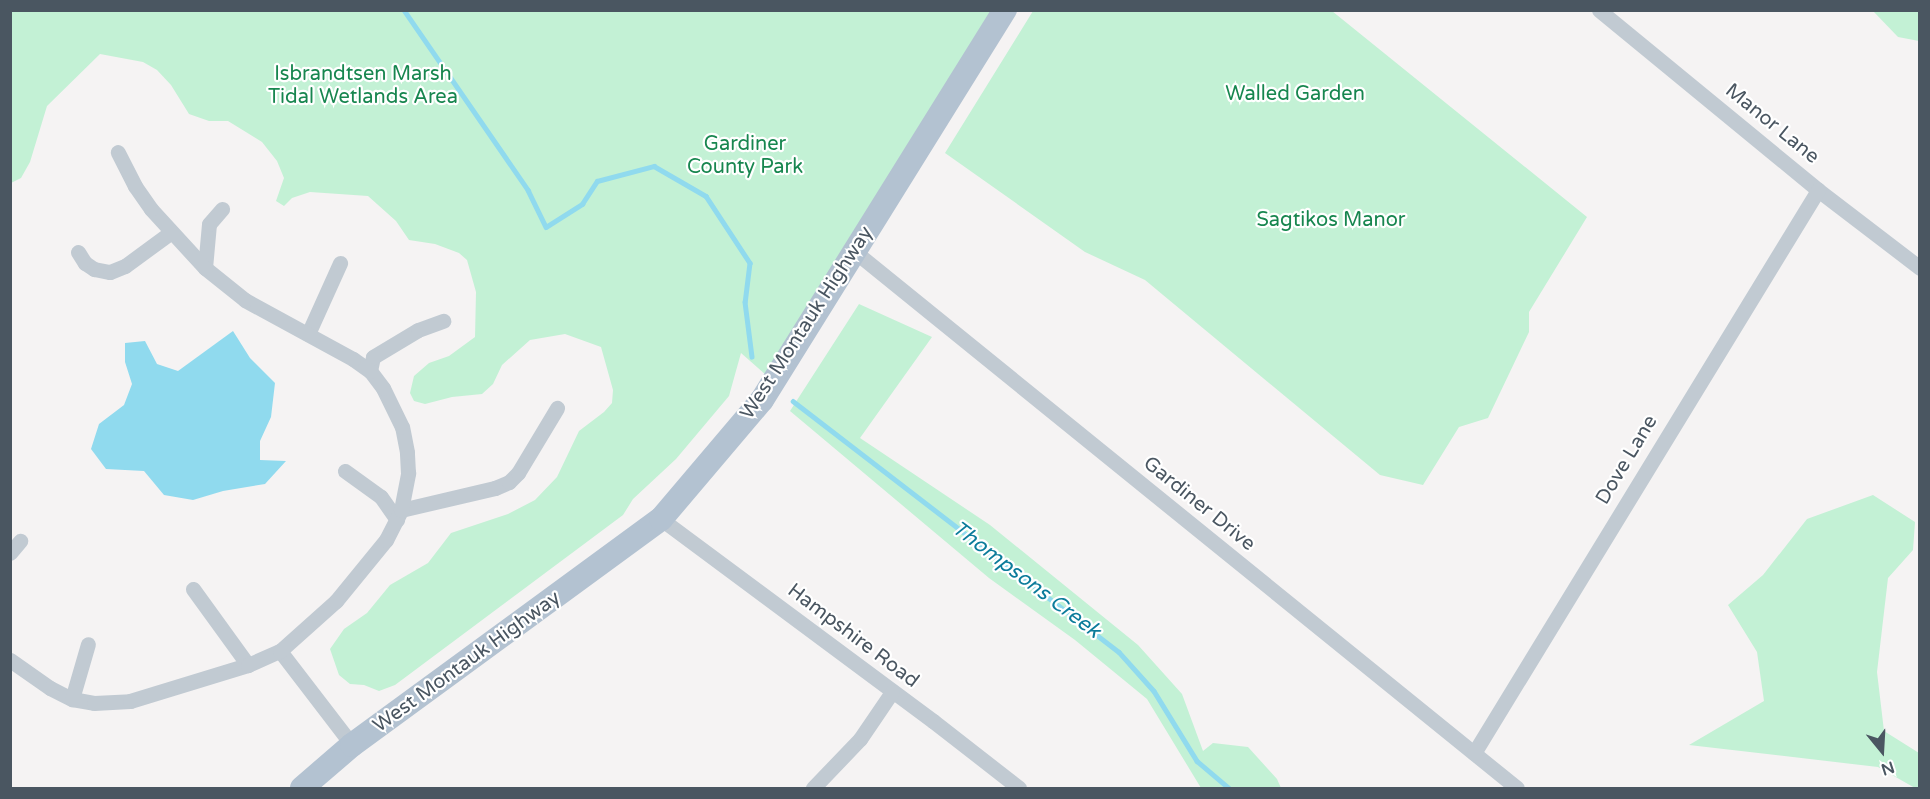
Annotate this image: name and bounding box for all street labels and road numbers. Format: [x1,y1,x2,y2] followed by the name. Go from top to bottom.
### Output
[1720,79,1824,169] street label: Manor Lane
[736,222,878,424] street label: West Montauk Highway
[1591,411,1663,509] street label: Dove Lane
[1138,452,1260,556] street label: Gardiner Drive
[783,579,923,693] street label: Hampshire Road
[369,586,565,738] street label: West Montauk Highway

